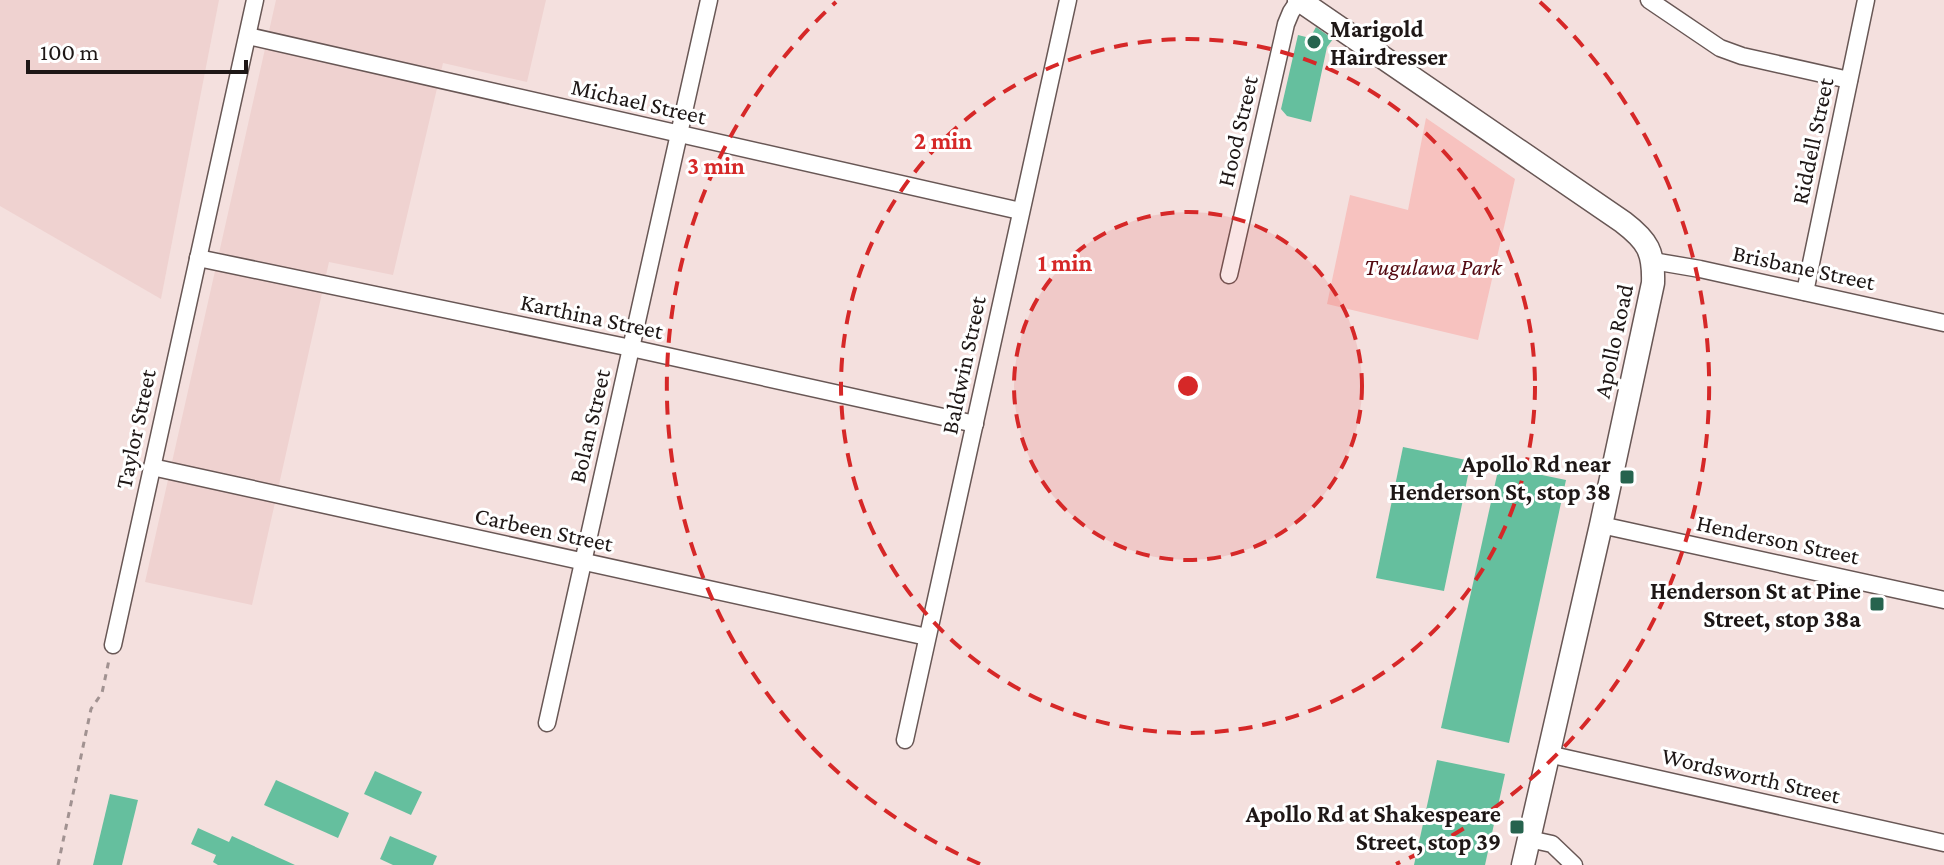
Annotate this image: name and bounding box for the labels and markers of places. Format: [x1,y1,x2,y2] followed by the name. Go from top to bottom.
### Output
[1330,15,1448,70] place label: Marigold Hairdresser
[1305,33,1323,51] marker: Marigold Hairdresser
[1174,372,1202,400] centre of rings
[1389,450,1611,506] place label: Apollo Rd near Henderson St, stop 38
[1618,468,1636,486] marker: Apollo Rd near Henderson St, stop 38
[1650,577,1861,633] place label: Henderson St at Pine Street, stop 38a
[1868,595,1886,613] marker: Henderson St at Pine Street, stop 38a
[1245,800,1501,856] place label: Apollo Rd at Shakespeare Street, stop 39
[1508,818,1526,836] marker: Apollo Rd at Shakespeare Street, stop 39

